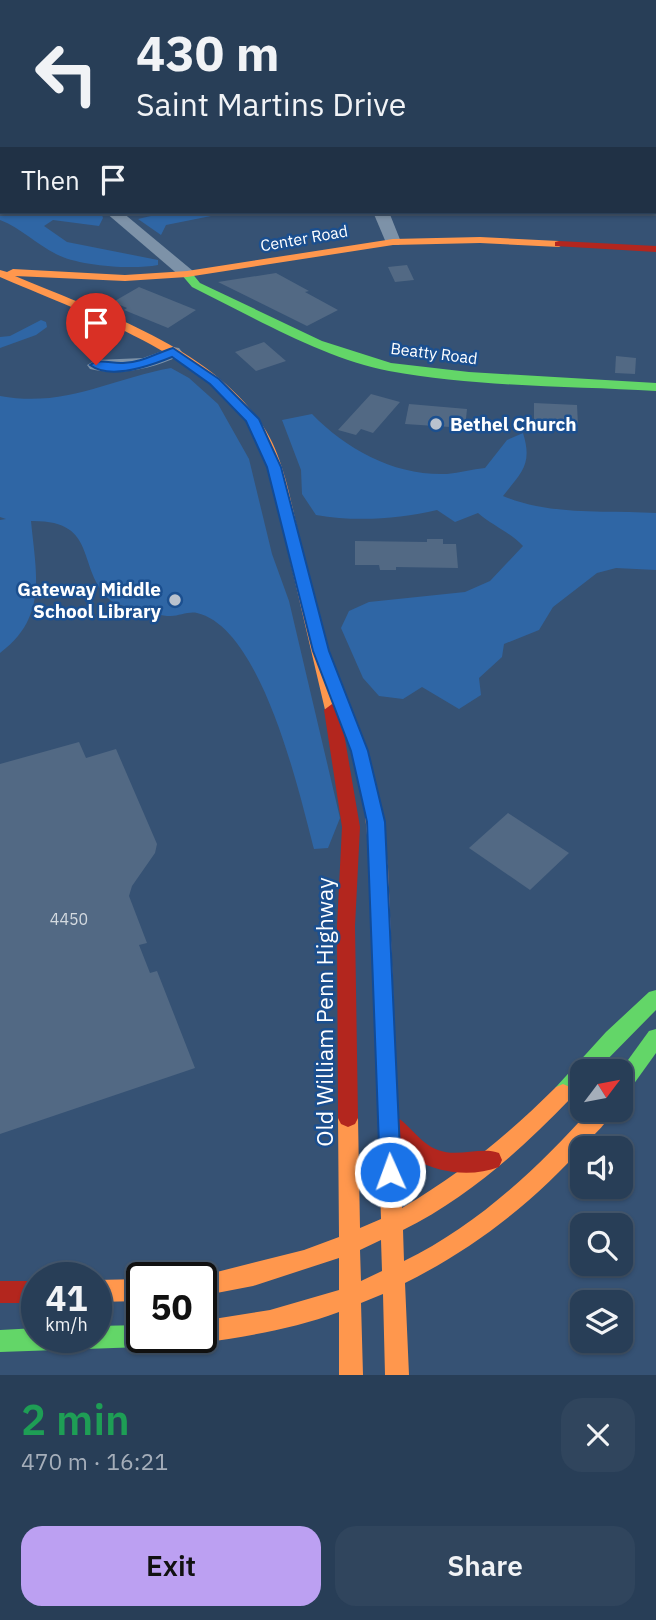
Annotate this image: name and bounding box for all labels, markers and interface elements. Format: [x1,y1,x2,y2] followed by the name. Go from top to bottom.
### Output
[136,21,280,84] text: 430 m
[21,28,112,119] icon: left
[136,83,406,125] text: Saint Martins Drive
[94,161,132,199] icon: arrive
[21,163,80,197] text: Then
[259,220,349,256] street label: Center Road
[66,293,126,365] pin
[77,304,115,342] icon: arrive
[389,338,479,368] street label: Beatty Road
[450,412,577,436] place label: Bethel Church
[428,416,444,432] marker: Bethel Church
[17,577,162,623] place label: Gateway Middle School Library
[167,592,183,608] marker: Gateway Middle School Library
[309,877,339,1147] street label: Old William Penn Highway
[50,909,88,929] house number: 4450
[570,1059,634,1122] north arrow
[570,1059,633,1353] map controls
[353,1135,427,1209] position arrow
[570,1136,633,1199] button: sound
[570,1213,633,1276] button: search
[126,1262,217,1353] speed limit sign: 50
[45,1275,88,1321] text: 41
[570,1290,633,1353] button: layers
[45,1313,88,1336] text: km/h
[21,1392,130,1447] text: 2 min
[561,1398,635,1472] button: close
[21,1446,168,1476] text: 470 m · 16:21
[21,1526,321,1606] button: Exit
[335,1526,635,1606] button: Share

